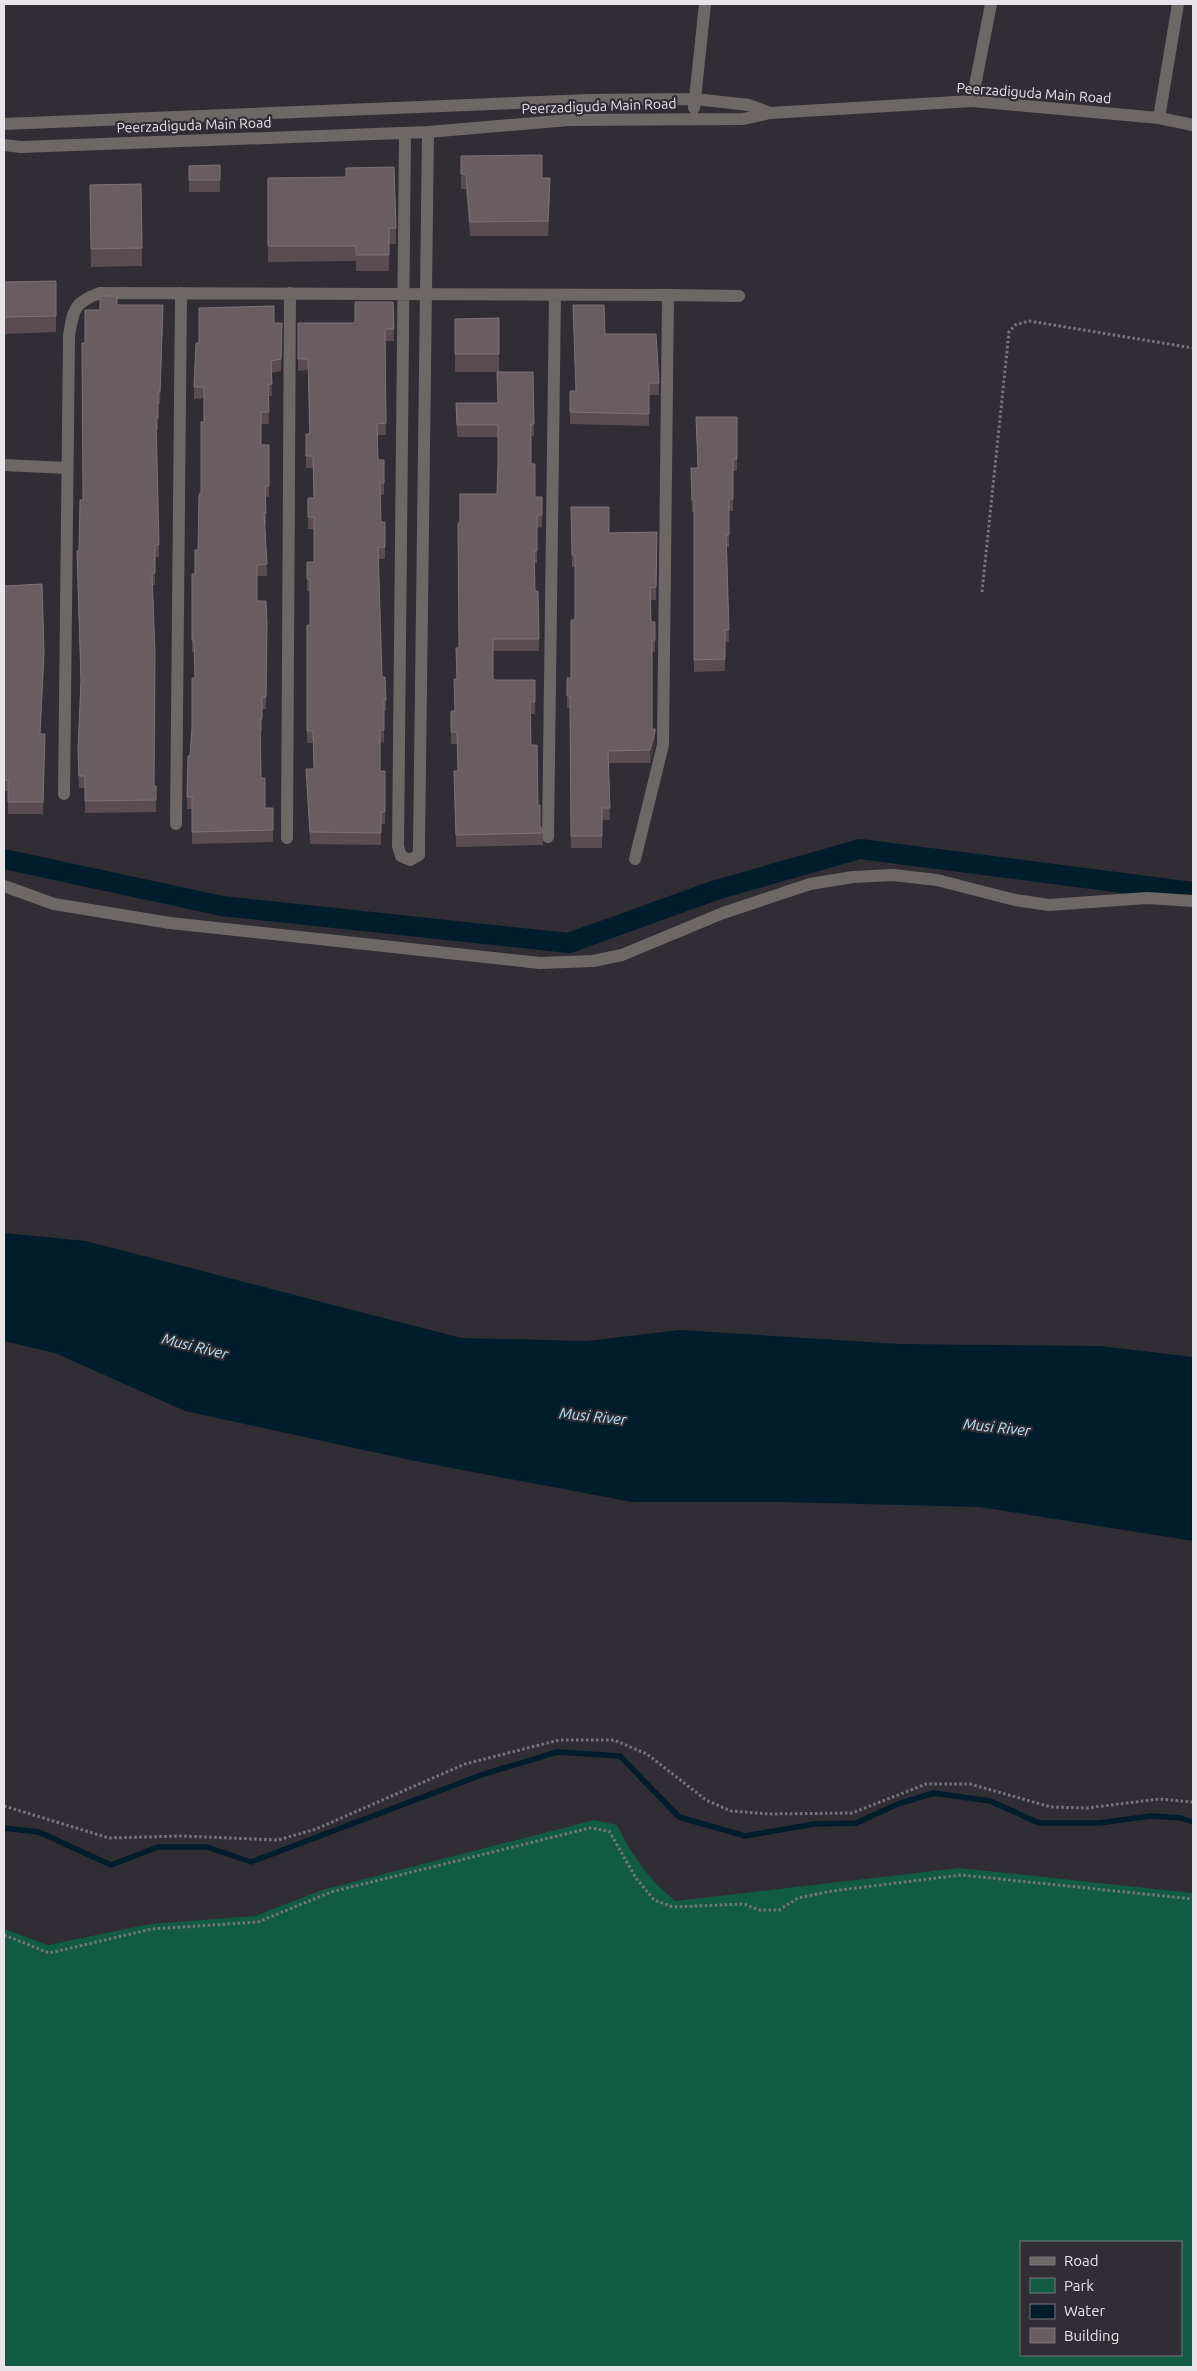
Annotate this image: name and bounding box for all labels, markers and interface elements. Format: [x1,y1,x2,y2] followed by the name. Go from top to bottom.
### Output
[956,80,1112,106] street label: Peerzadiguda Main Road
[521,95,677,117] street label: Peerzadiguda Main Road
[116,114,272,136] street label: Peerzadiguda Main Road
[160,1330,231,1363] water label: Musi River
[558,1404,629,1428] water label: Musi River
[962,1415,1033,1439] water label: Musi River
[1020,2241,1182,2356] legend
[1064,2252,1099,2269] text: Road
[1064,2277,1094,2294] text: Park
[1064,2302,1105,2319] text: Water
[1064,2327,1119,2344] text: Building

